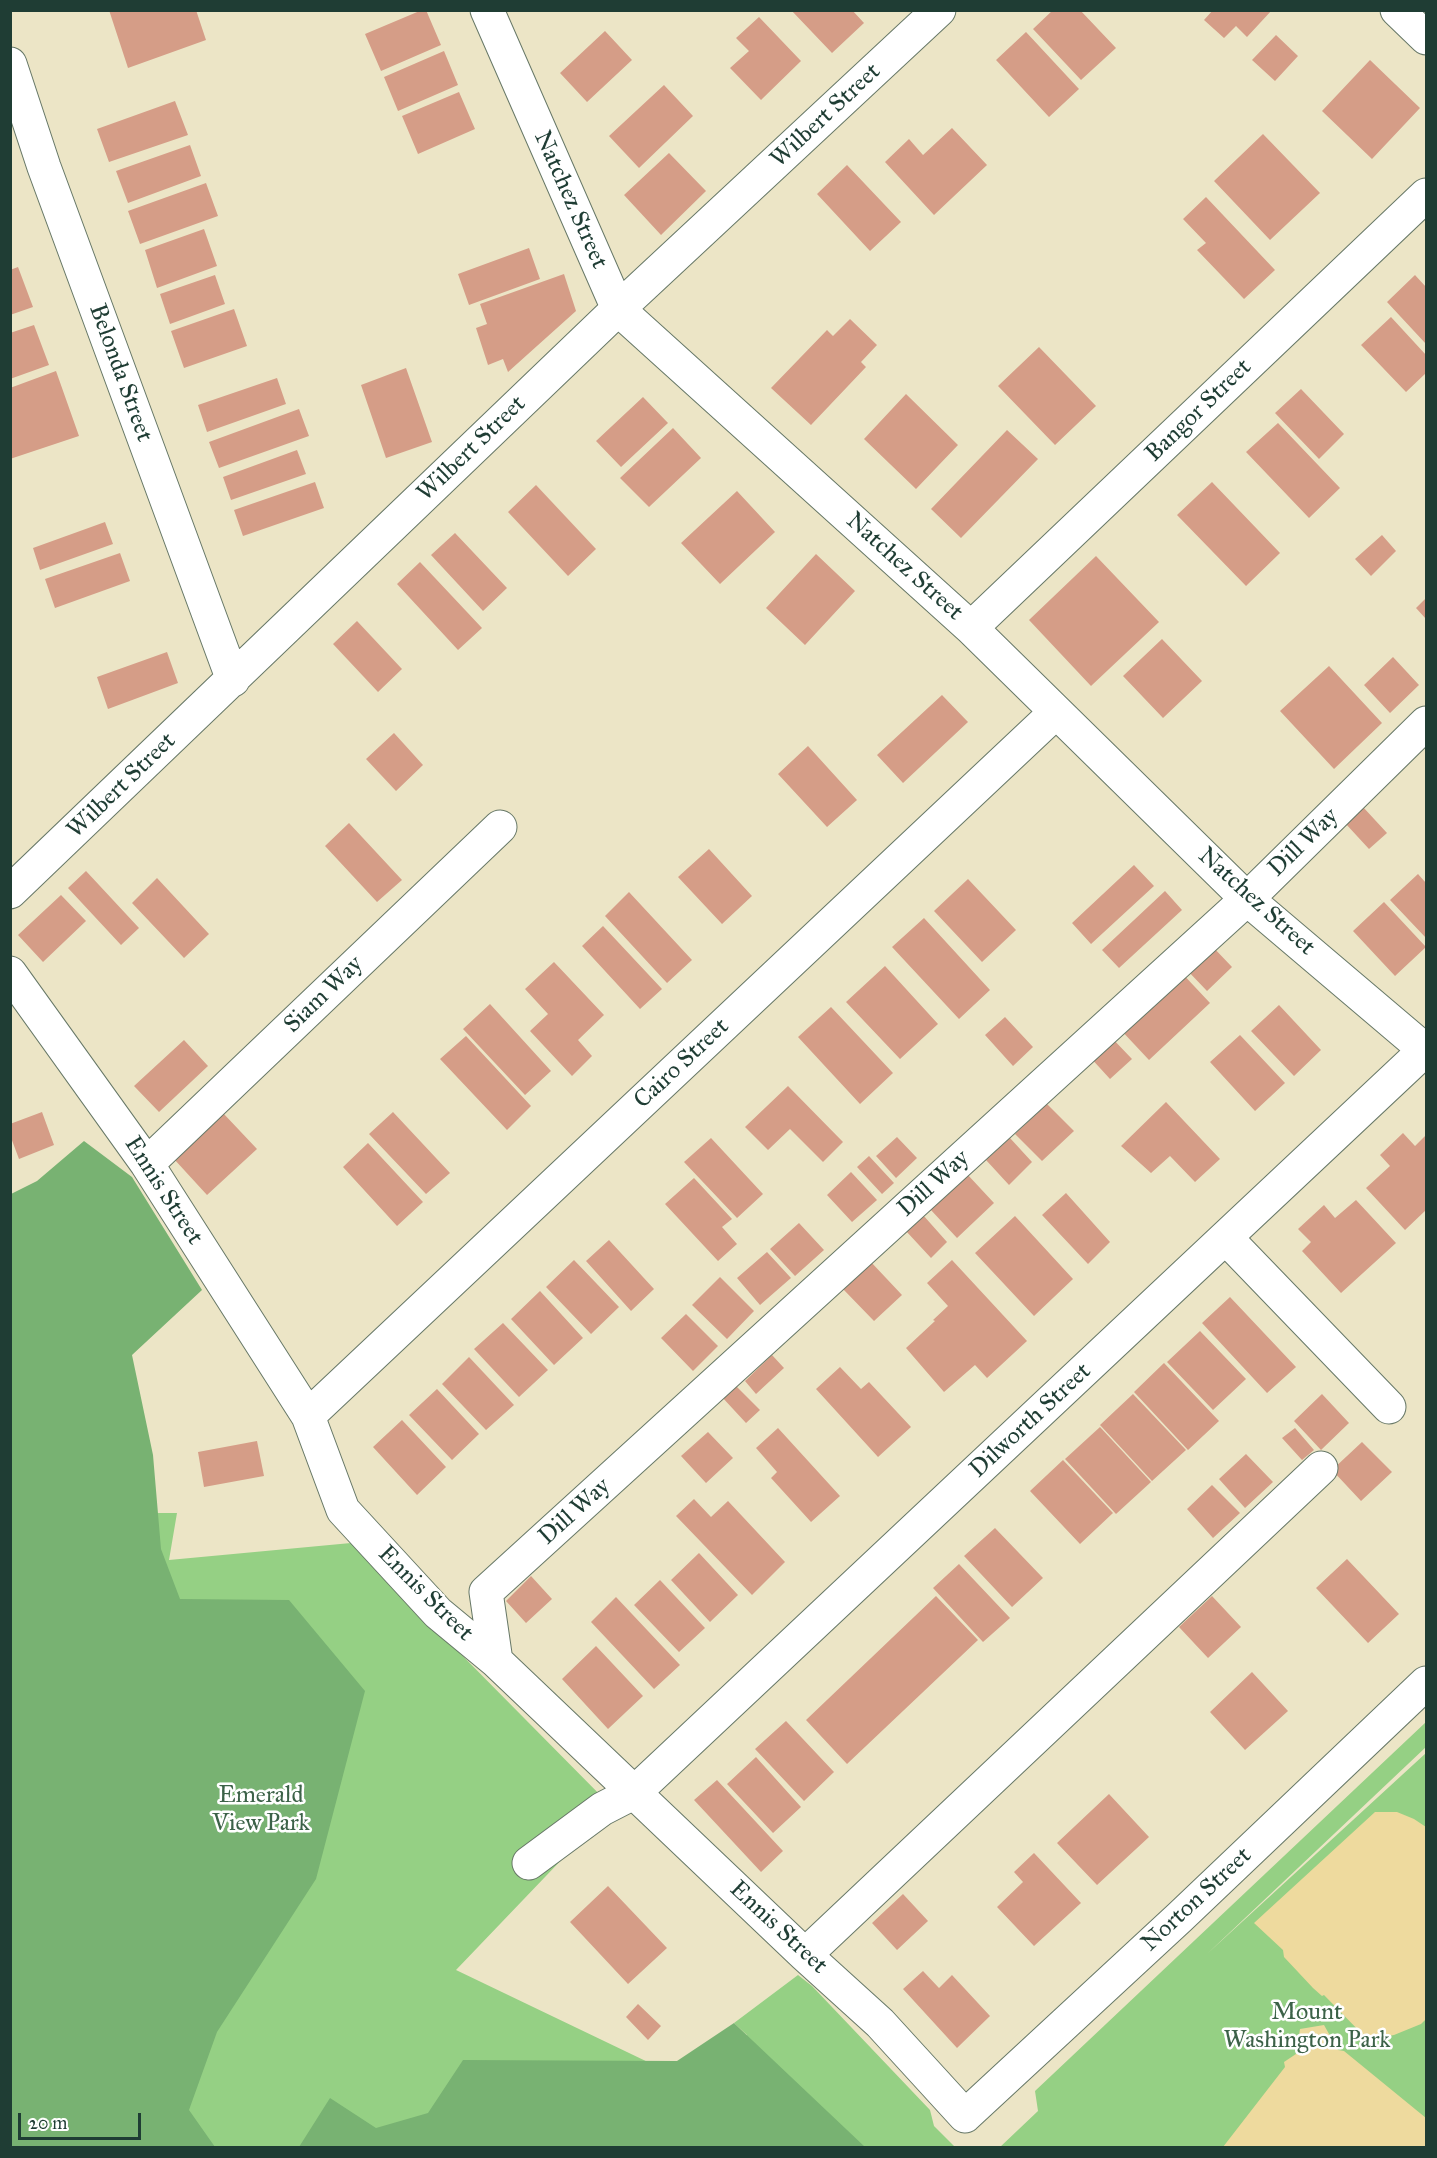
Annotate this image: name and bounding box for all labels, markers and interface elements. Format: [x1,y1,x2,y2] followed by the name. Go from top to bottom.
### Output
[765,58,887,174] street label: Wilbert Street
[527,127,613,273] street label: Natchez Street
[82,300,158,446] street label: Belonda Street
[1140,353,1258,469] street label: Bangor Street
[412,390,532,508] street label: Wilbert Street
[839,507,969,627] street label: Natchez Street
[62,727,182,845] street label: Wilbert Street
[1263,803,1345,883] street label: Dill Way
[1191,842,1321,962] street label: Natchez Street
[279,950,369,1040] street label: Siam Way
[629,1013,735,1115] street label: Cairo Street
[117,1131,209,1251] street label: Ennis Street
[892,1144,976,1224] street label: Dill Way
[964,1358,1098,1484] street label: Dilworth Street
[533,1472,617,1552] street label: Dill Way
[371,1540,479,1648] street label: Ennis Street
[212,1782,310,1838] park label: Emerald View Park
[1136,1842,1258,1958] street label: Norton Street
[723,1875,833,1981] street label: Ennis Street
[1224,1999,1390,2055] park label: Mount Washington Park
[21,2101,144,2139] scale bar
[29,2112,67,2134] text: 20 m

